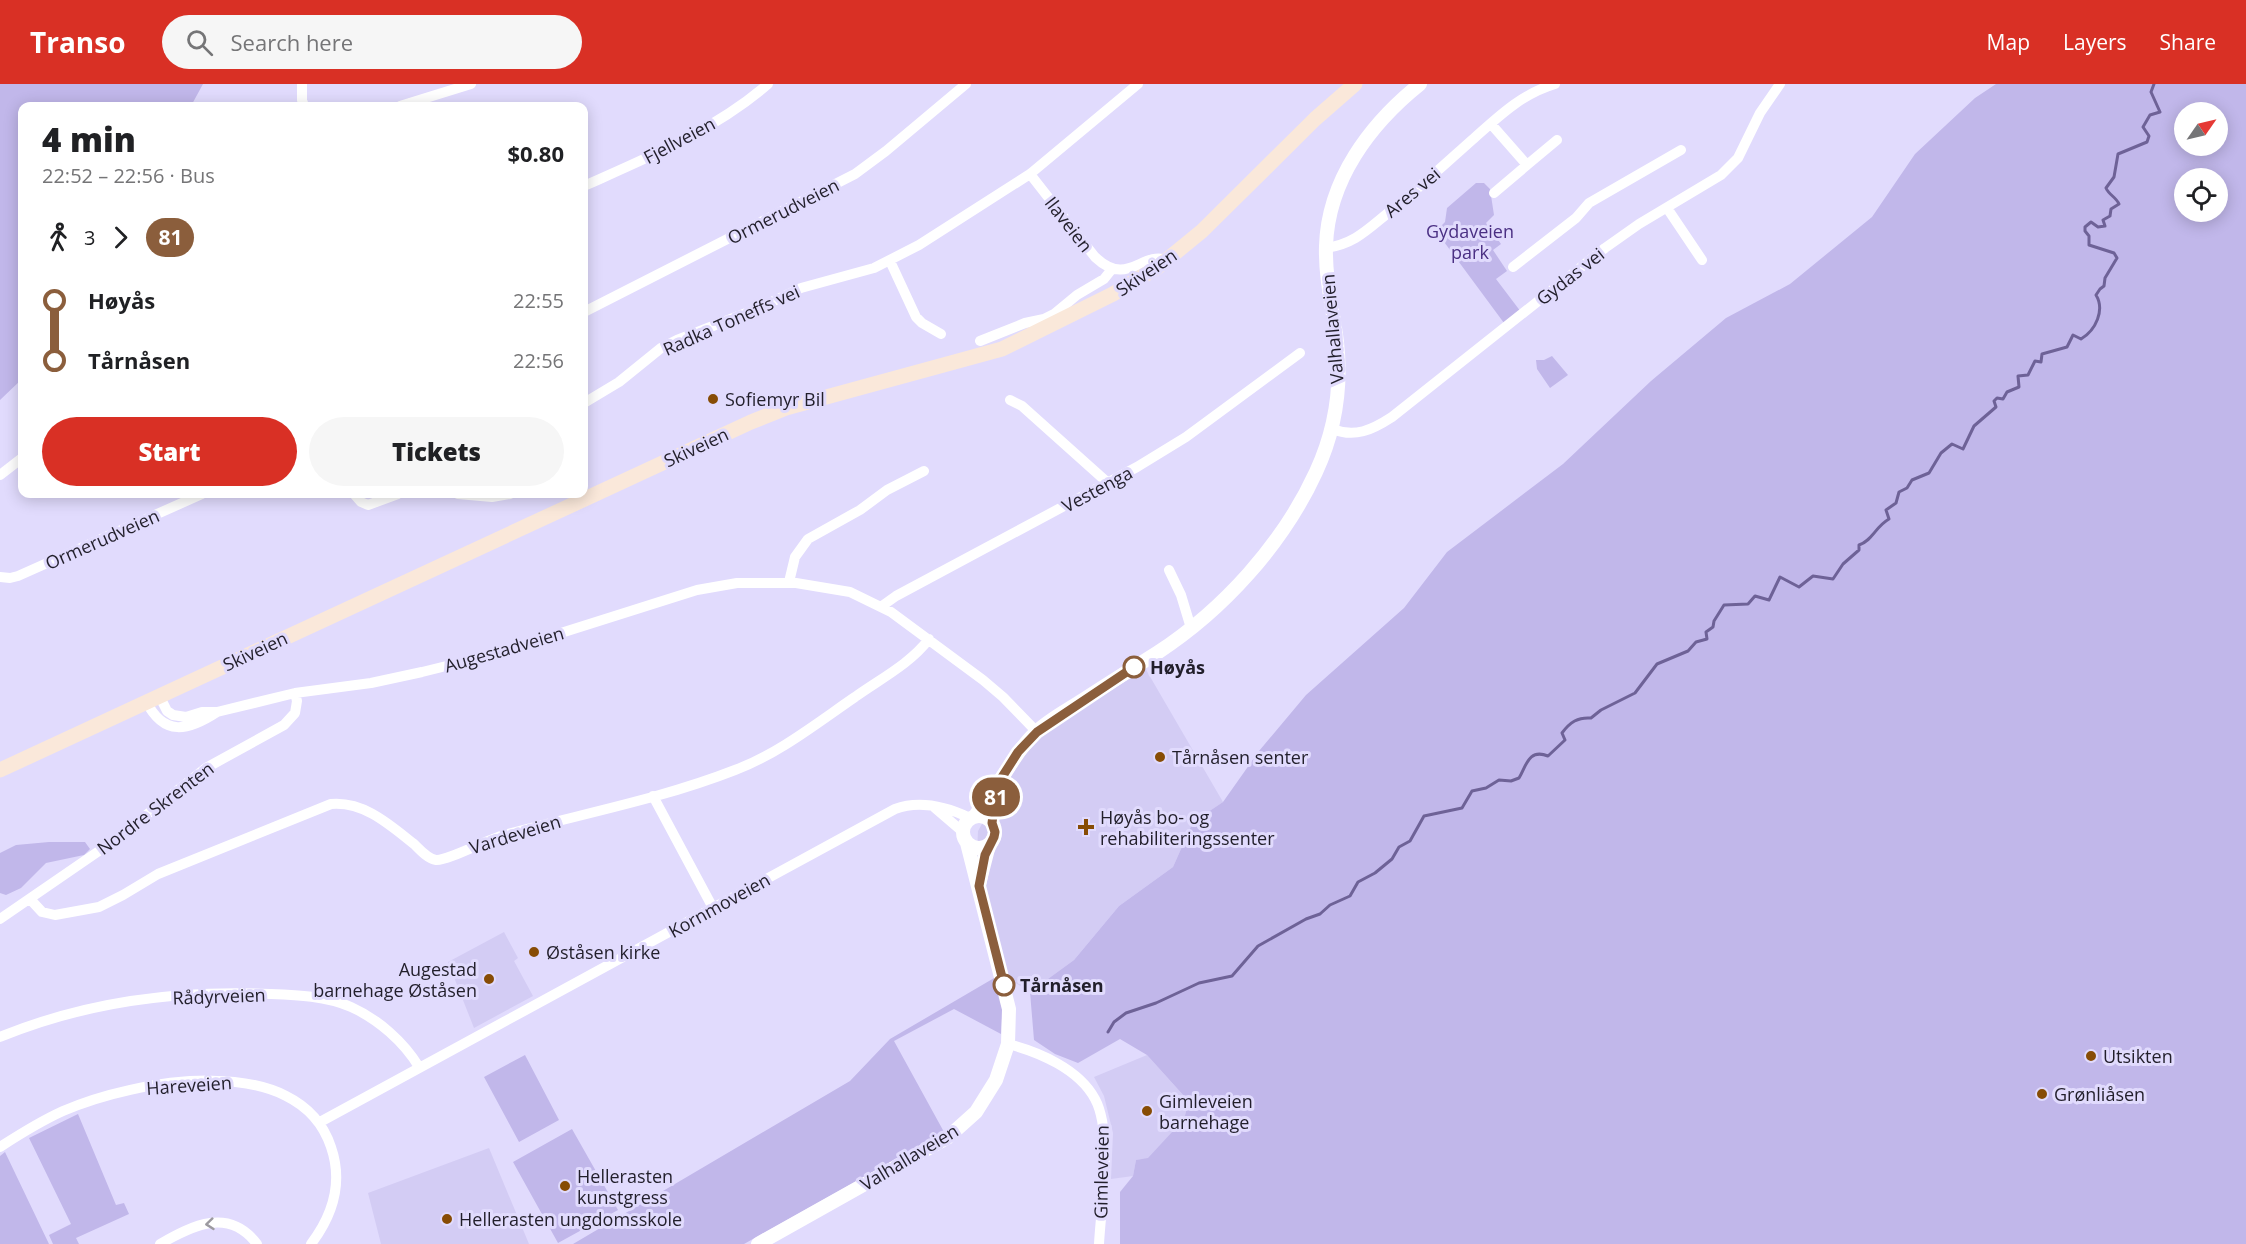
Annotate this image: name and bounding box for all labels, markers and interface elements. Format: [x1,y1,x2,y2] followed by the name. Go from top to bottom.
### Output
[162,15,582,69] search box
[30,23,126,61] text: Transo
[183,26,216,59] icon: search
[231,27,353,57] text: Search here
[1987,28,2030,56] text: Map
[2063,28,2127,56] text: Layers
[2160,28,2216,56] text: Share
[2174,102,2228,156] north arrow
[2174,102,2228,222] map controls
[639,111,719,169] street label: Fjellveien
[42,117,136,162] text: 4 min
[507,138,564,168] text: $0.80
[42,162,215,189] text: 22:52 – 22:56 · Bus
[1379,162,1445,222] street label: Ares vei
[2174,168,2228,222] button: locate
[723,173,843,249] street label: Ormerudveien
[1040,191,1098,257] street label: Ilaveien
[1426,219,1514,264] park label: Gydaveien park
[42,221,75,254] icon: walk
[104,221,137,254] icon: forward
[158,223,182,251] text: 81
[84,224,95,251] text: 3
[1531,242,1609,310] street label: Gydas vei
[1111,243,1181,301] street label: Skiveien
[1315,273,1349,385] street label: Valhallaveien
[659,279,803,361] street label: Radka Toneffs vei
[88,285,155,315] text: Høyås
[513,287,564,314] text: 22:55
[88,345,190,375] text: Tårnåsen
[513,347,564,374] text: 22:56
[725,387,825,411] place label: Sofiemyr Bil
[706,392,720,406] marker: Sofiemyr Bil
[42,417,297,486] button: Start
[309,417,564,486] button: Tickets
[660,422,732,472] street label: Skiveien
[1057,460,1137,518] street label: Vestenga
[41,503,163,575] street label: Ormerudveien
[442,620,566,678] street label: Augestadveien
[219,626,291,676] street label: Skiveien
[1150,655,1205,679] place label: Høyås
[1123,656,1145,678] marker: Høyås
[1172,745,1309,769] place label: Tårnåsen senter
[1153,750,1167,764] marker: Tårnåsen senter
[92,756,218,860] street label: Nordre Skrenten
[969,778,1023,816] line badge: 81
[984,783,1008,811] text: 81
[1100,805,1275,850] place label: Høyås bo- og rehabiliteringssenter
[467,809,563,859] street label: Vardeveien
[1077,818,1095,836] marker: Høyås bo- og rehabiliteringssenter
[664,867,774,943] street label: Kornmoveien
[546,940,660,964] place label: Øståsen kirke
[527,945,541,959] marker: Øståsen kirke
[313,957,477,1002] place label: Augestad barnehage Øståsen
[482,972,496,986] marker: Augestad barnehage Øståsen
[1020,973,1104,997] place label: Tårnåsen
[993,974,1015,996] marker: Tårnåsen
[172,982,266,1010] street label: Rådyrveien
[2103,1044,2173,1068] place label: Utsikten
[2084,1049,2098,1063] marker: Utsikten
[146,1070,232,1100] street label: Hareveien
[2054,1082,2145,1106] place label: Grønliåsen
[2035,1087,2049,1101] marker: Grønliåsen
[1159,1089,1253,1134] place label: Gimleveien barnehage
[1140,1104,1154,1118] marker: Gimleveien barnehage
[856,1118,962,1196] street label: Valhallaveien
[1088,1125,1114,1219] street label: Gimleveien
[577,1164,673,1209] place label: Hellerasten kunstgress
[558,1179,572,1193] marker: Hellerasten kunstgress
[459,1207,682,1231] place label: Hellerasten ungdomsskole
[440,1212,454,1226] marker: Hellerasten ungdomsskole
[206,1217,215,1230] one-way arrow

